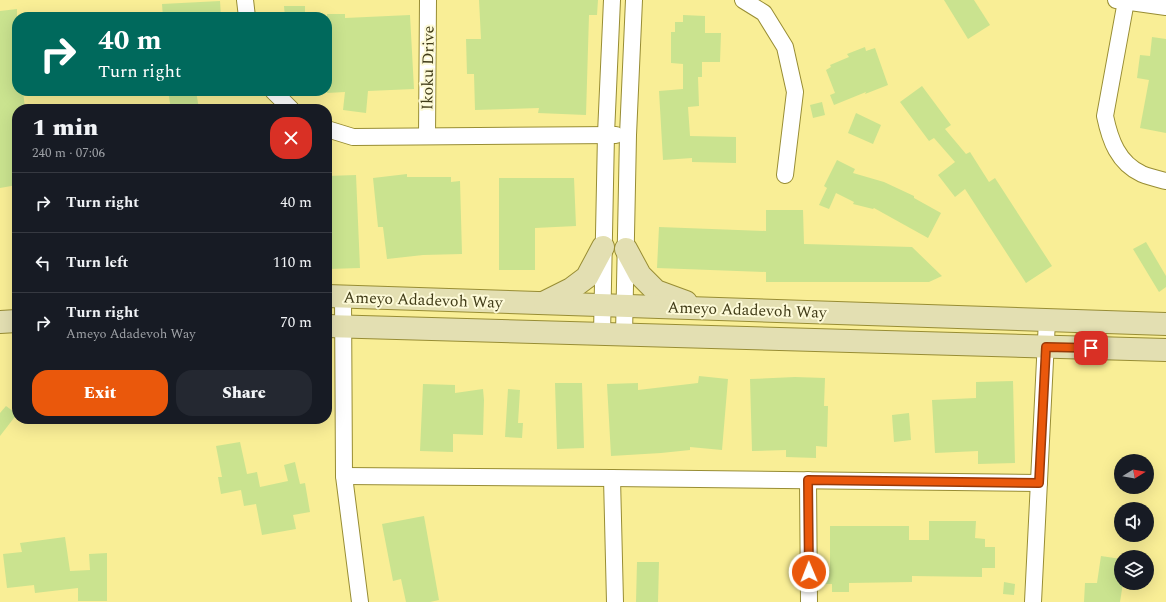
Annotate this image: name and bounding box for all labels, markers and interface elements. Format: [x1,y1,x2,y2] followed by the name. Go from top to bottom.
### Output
[98,19,162,62] text: 40 m
[415,26,441,110] street label: Ikoku Drive
[32,28,84,80] icon: right
[98,58,181,85] text: Turn right
[32,110,98,146] text: 1 min
[270,117,312,159] button: close
[32,143,105,163] text: 240 m · 07:06
[66,191,139,214] text: Turn right
[280,191,312,214] text: 40 m
[32,192,54,214] icon: right
[66,251,128,274] text: Turn left
[273,251,312,274] text: 110 m
[32,252,54,274] icon: left
[343,285,504,315] street label: Ameyo Adadevoh Way
[667,295,828,325] street label: Ameyo Adadevoh Way
[66,301,139,324] text: Turn right
[280,311,312,334] text: 70 m
[32,312,54,334] icon: right
[66,324,196,344] text: Ameyo Adadevoh Way
[1074,331,1108,365] pin
[1080,337,1102,359] icon: arrive
[32,370,168,416] button: Exit
[176,370,312,416] button: Share
[1114,454,1154,494] north arrow
[1114,454,1154,590] map controls
[1114,502,1154,542] button: sound
[1114,550,1154,590] button: layers
[788,551,830,593] position arrow

